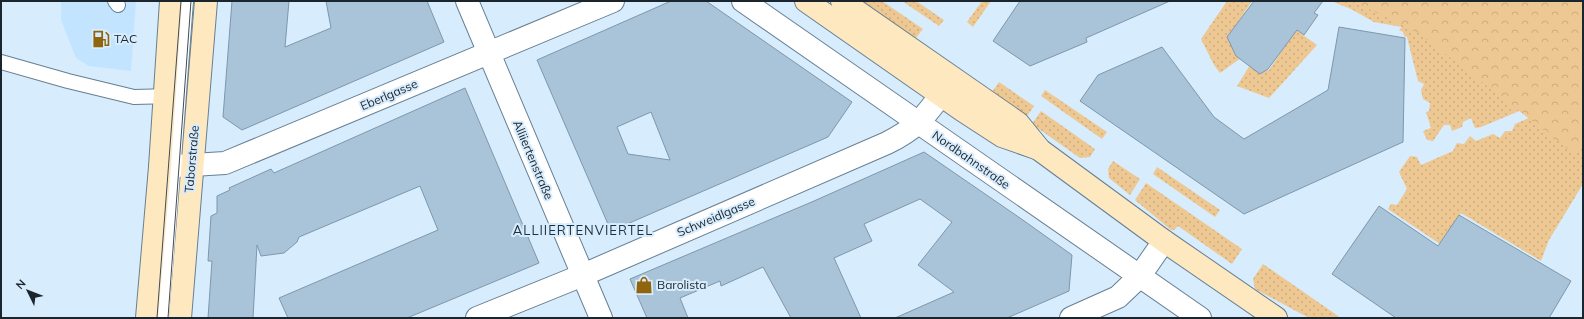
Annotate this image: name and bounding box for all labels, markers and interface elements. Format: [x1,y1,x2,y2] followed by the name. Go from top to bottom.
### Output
[91,29,111,49] fuel station icon: TAC
[114,31,137,46] place label: TAC
[358,76,420,113] street label: Eberlgasse
[510,118,557,202] street label: Alliiertenstraße
[181,125,202,193] street label: Taborstraße
[930,127,1013,192] street label: Nordbahnstraße
[675,193,757,240] street label: Schweidlgasse
[513,222,653,238] district label: ALLIIERTENVIERTEL
[8,271,48,311] north arrow
[634,275,654,295] shop icon: Barolista
[13,276,29,292] text: N
[657,277,707,292] place label: Barolista

